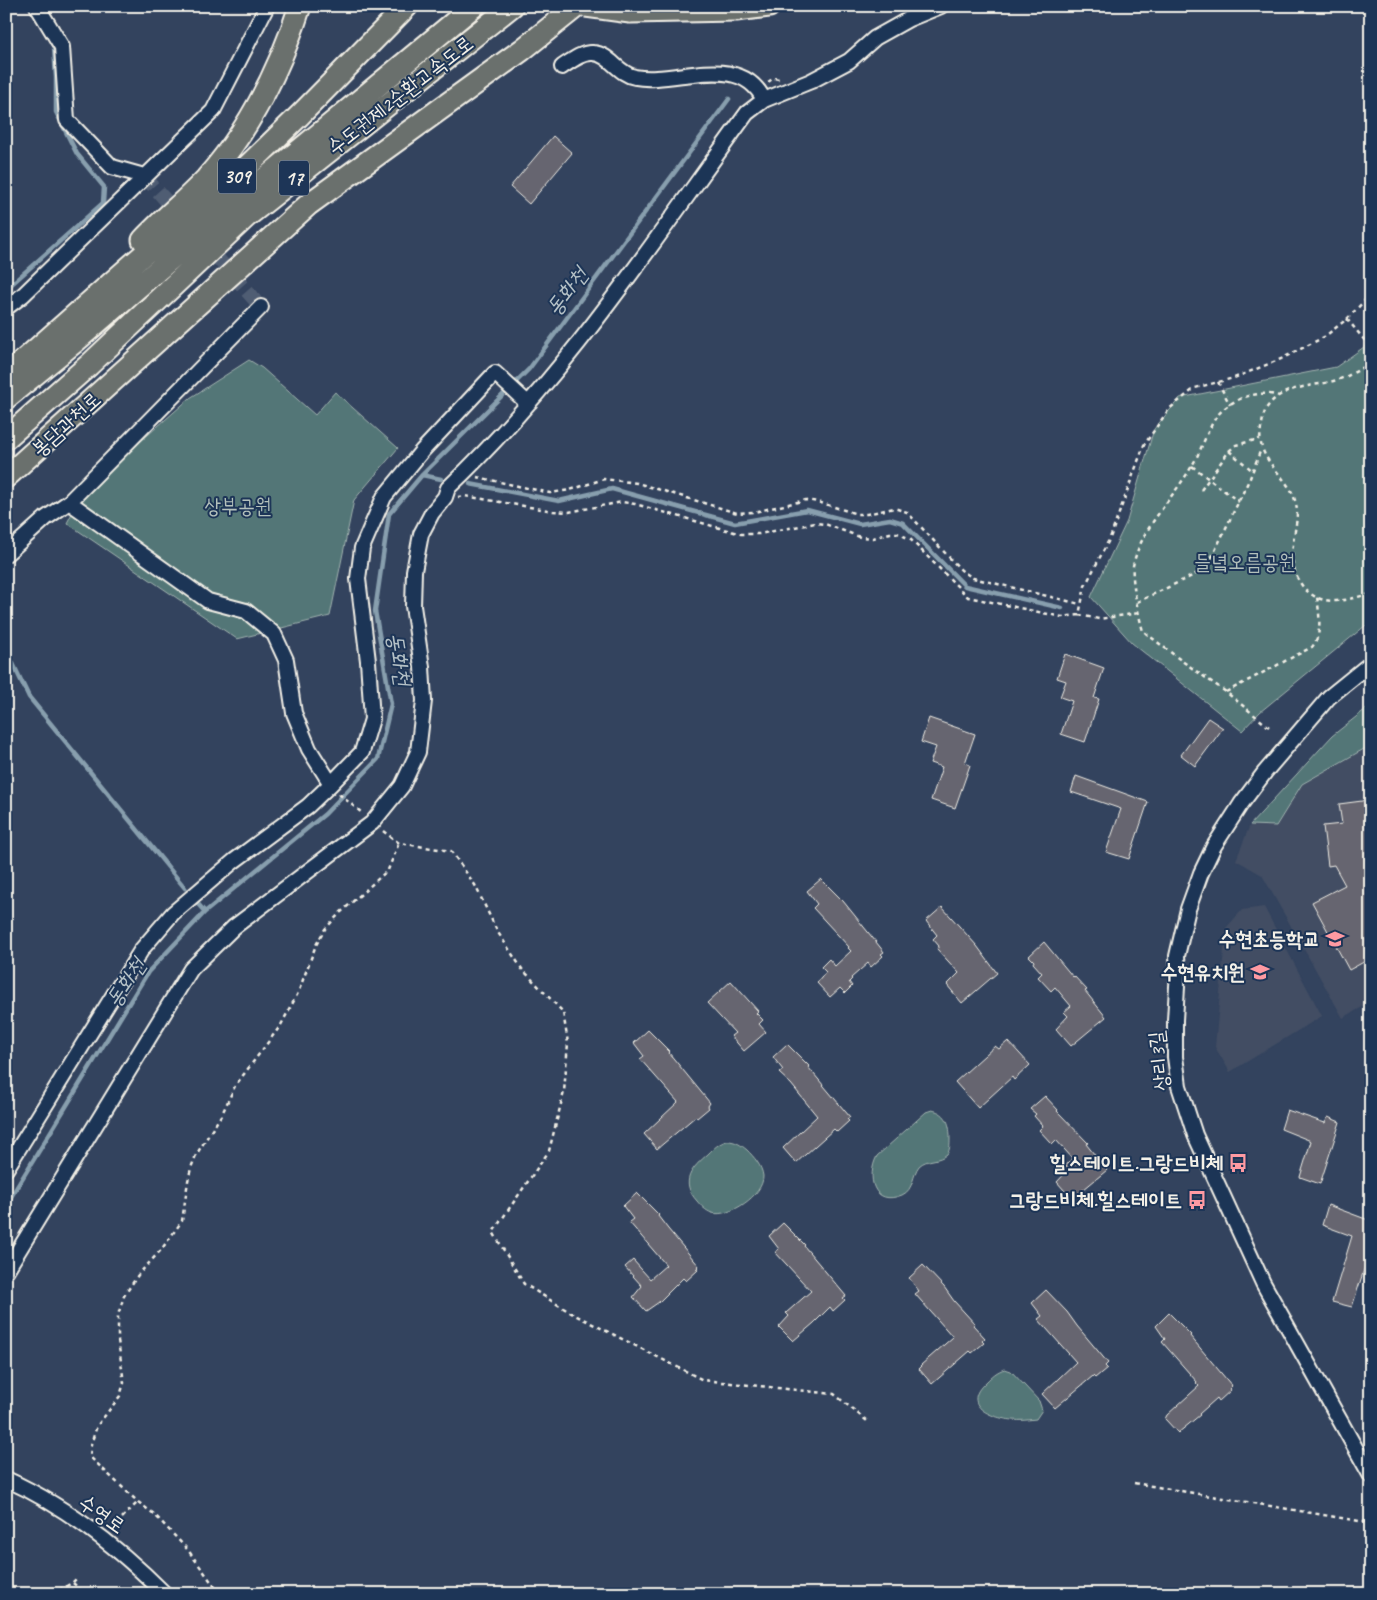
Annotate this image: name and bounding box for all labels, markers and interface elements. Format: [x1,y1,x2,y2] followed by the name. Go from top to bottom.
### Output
[322,30,478,160] street label: 수도권제2순환고속도로
[218,158,256,194] road number: 309
[279,160,309,196] road number: 17
[540,260,595,321] water label: 동화천
[26,386,106,462] street label: 봉담과천로
[204,493,272,519] park label: 상부공원
[1194,549,1296,575] park label: 들녘오름공원
[381,631,417,690] water label: 동화천
[1219,926,1320,952] place label: 수현초등학교
[1324,928,1346,950] school or university icon: 수현초등학교
[99,951,154,1012] water label: 동화천
[1161,959,1245,985] place label: 수현유치원
[1249,961,1271,983] school or university icon: 수현유치원
[1143,1030,1175,1092] street label: 상리3길
[1050,1150,1223,1176] place label: 힐스테이트.그랑드비체
[1227,1152,1249,1174] bus stop icon: 힐스테이트.그랑드비체
[1009,1187,1182,1213] place label: 그랑드비체.힐스테이트
[1186,1189,1208,1211] bus stop icon: 그랑드비체.힐스테이트
[74,1489,130,1539] street label: 수영로

